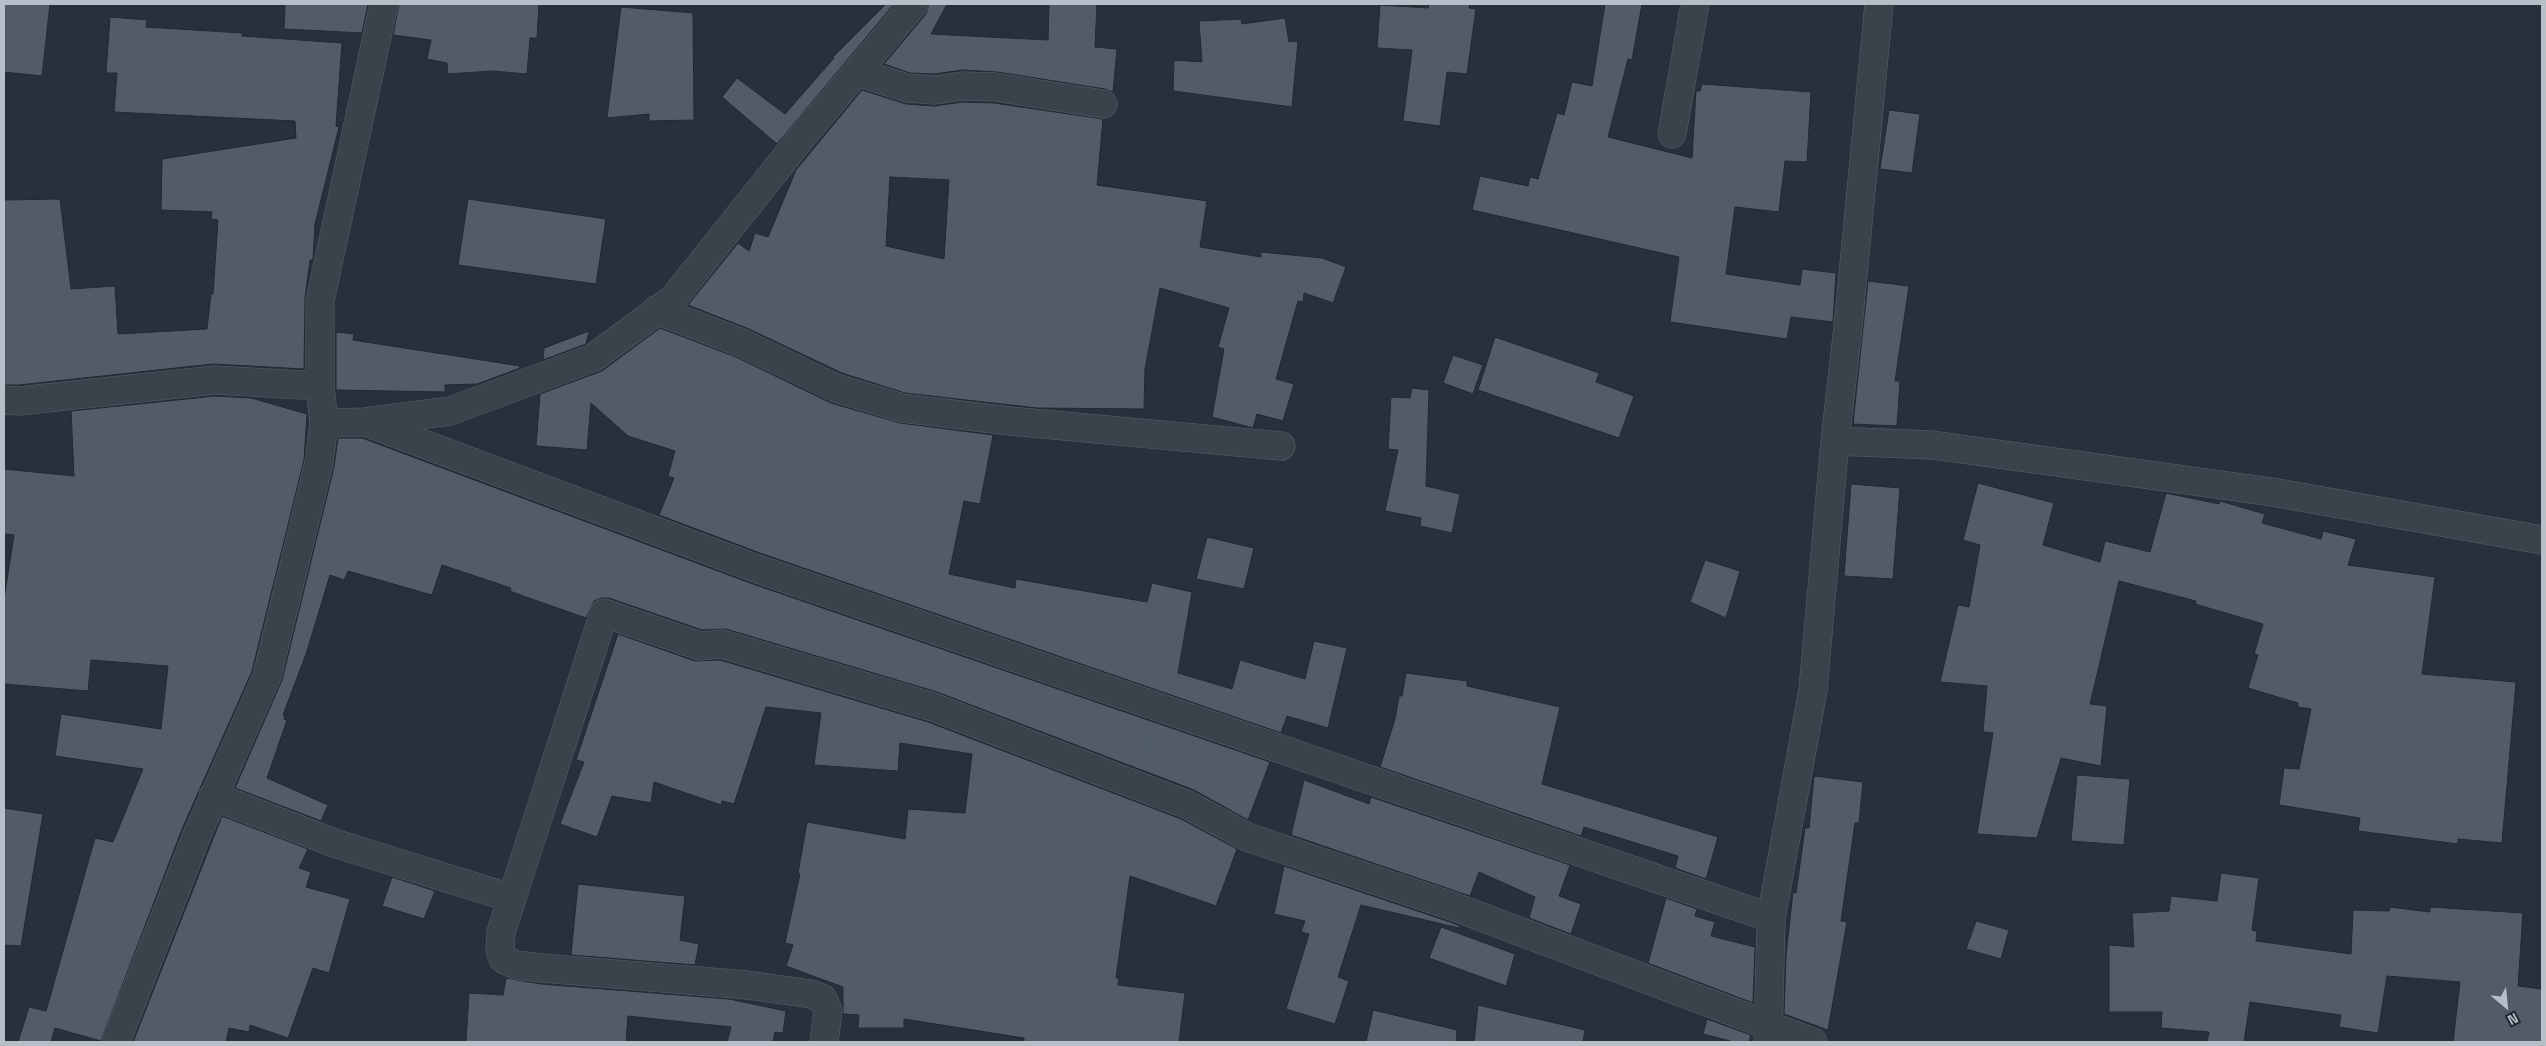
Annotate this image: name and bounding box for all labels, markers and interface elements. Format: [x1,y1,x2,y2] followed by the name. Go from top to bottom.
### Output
[2481,981,2531,1031] north arrow
[2505,1009,2521,1029] text: N

